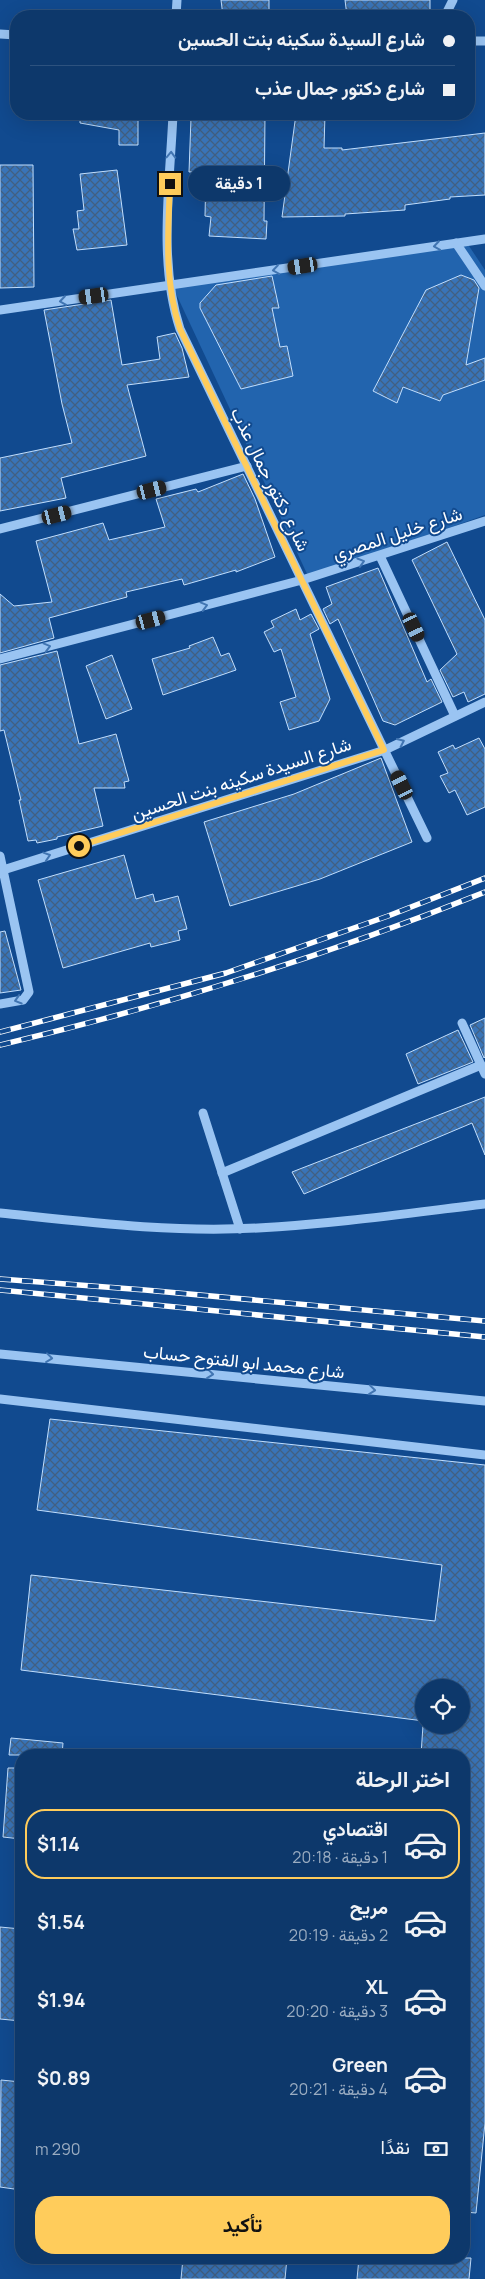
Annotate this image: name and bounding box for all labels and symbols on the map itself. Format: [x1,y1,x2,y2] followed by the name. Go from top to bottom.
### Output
[166,151,176,158] one-way arrow
[188,166,290,202] callout: 1 دقيقة
[159,173,181,195] route end
[432,240,440,251] one-way arrow
[287,256,318,276] car
[272,264,280,274] one-way arrow
[78,286,109,306] car
[59,295,68,305] one-way arrow
[225,403,316,555] street label: شارع دكتور جمال عذب
[135,479,168,501] car
[329,501,466,569] street label: شارع خليل المصري
[40,504,73,526] car
[356,557,364,567] one-way arrow
[200,601,208,611] one-way arrow
[134,609,167,631] car
[400,610,427,644] car
[43,642,52,653] one-way arrow
[128,731,354,826] street label: شارع السيدة سكينه بنت الحسين
[396,738,405,748] one-way arrow
[388,768,415,802] car
[68,835,90,857] route start
[42,852,50,862] one-way arrow
[14,995,23,1005] one-way arrow
[142,1338,346,1385] street label: شارع محمد ابو الفتوح حساب
[45,1353,53,1364] one-way arrow
[207,1368,215,1379] one-way arrow
[368,1384,376,1395] one-way arrow

